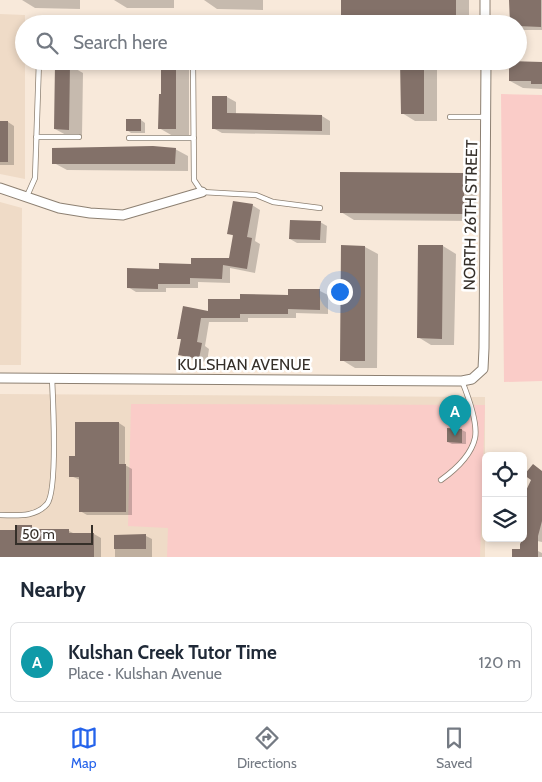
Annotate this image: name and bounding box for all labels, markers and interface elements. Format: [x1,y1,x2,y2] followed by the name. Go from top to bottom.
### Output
[15,15,527,70] search box
[33,29,61,57] icon: search
[73,31,167,54] text: Search here
[460,139,481,291] street label: NORTH 26TH STREET
[327,279,353,305] your location
[177,355,311,374] street label: KULSHAN AVENUE
[439,395,471,436] pin: A
[482,452,527,542] map controls
[482,452,527,497] button: locate
[482,497,527,542] button: layers
[15,522,92,545] scale bar
[22,525,55,543] text: 50 m
[20,577,86,602] text: Nearby
[68,641,277,664] text: Kulshan Creek Tutor Time
[32,653,42,672] text: A
[479,653,521,672] text: 120 m
[68,664,222,683] text: Place · Kulshan Avenue
[70,724,98,772] tab: Map
[237,724,297,772] tab: Directions
[436,724,472,772] tab: Saved

